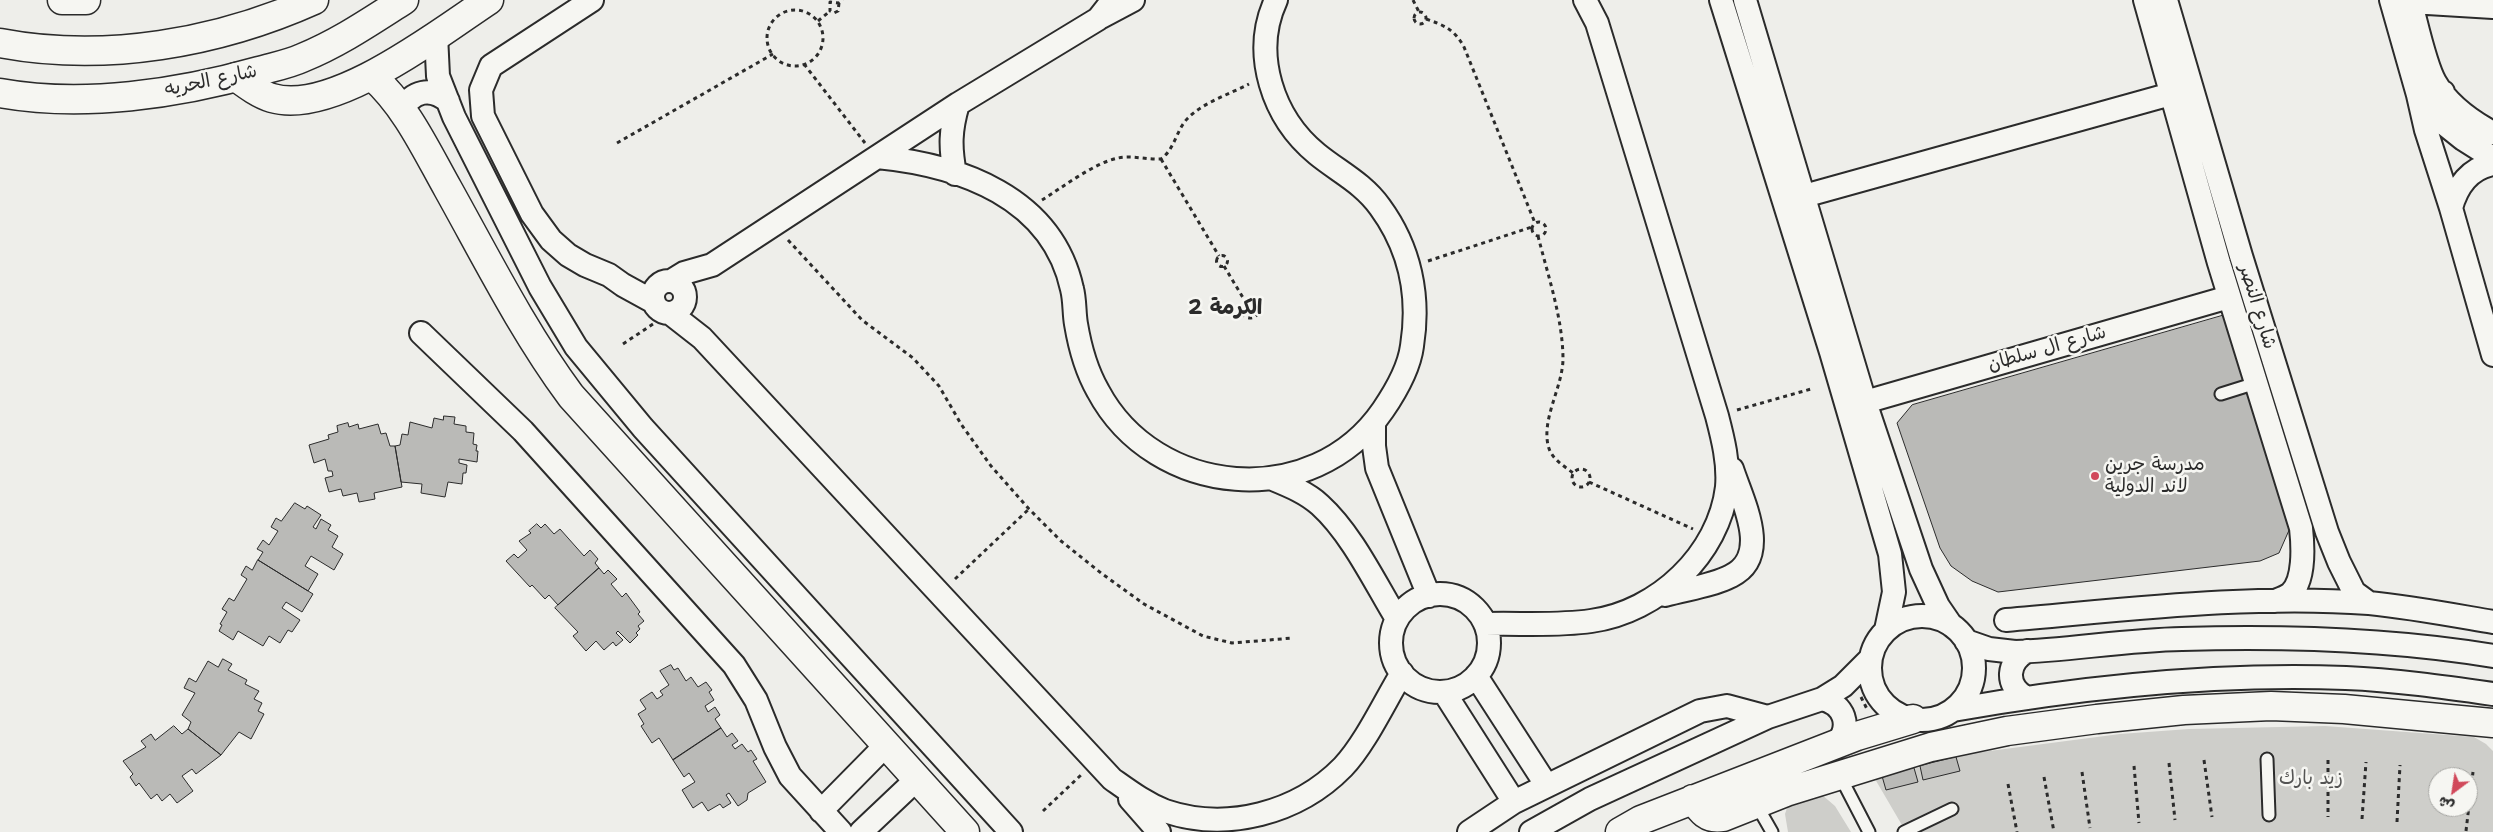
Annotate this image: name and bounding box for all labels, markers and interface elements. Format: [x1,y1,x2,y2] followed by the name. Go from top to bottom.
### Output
[163,60,259,102] street label: شارع الحريه
[2233,262,2281,352] street label: شارع النصر
[1188,296,1262,322] district label: الكرمة 2
[1985,321,2109,377] street label: شارع ال سلطان
[2105,454,2205,498] place label: مدرسة جرين لاند الدولية
[2089,470,2101,482] marker: مدرسة جرين لاند الدولية
[2428,767,2478,817] north arrow
[2279,768,2343,790] park label: زيد بارك
[2435,792,2457,816] text: ش

